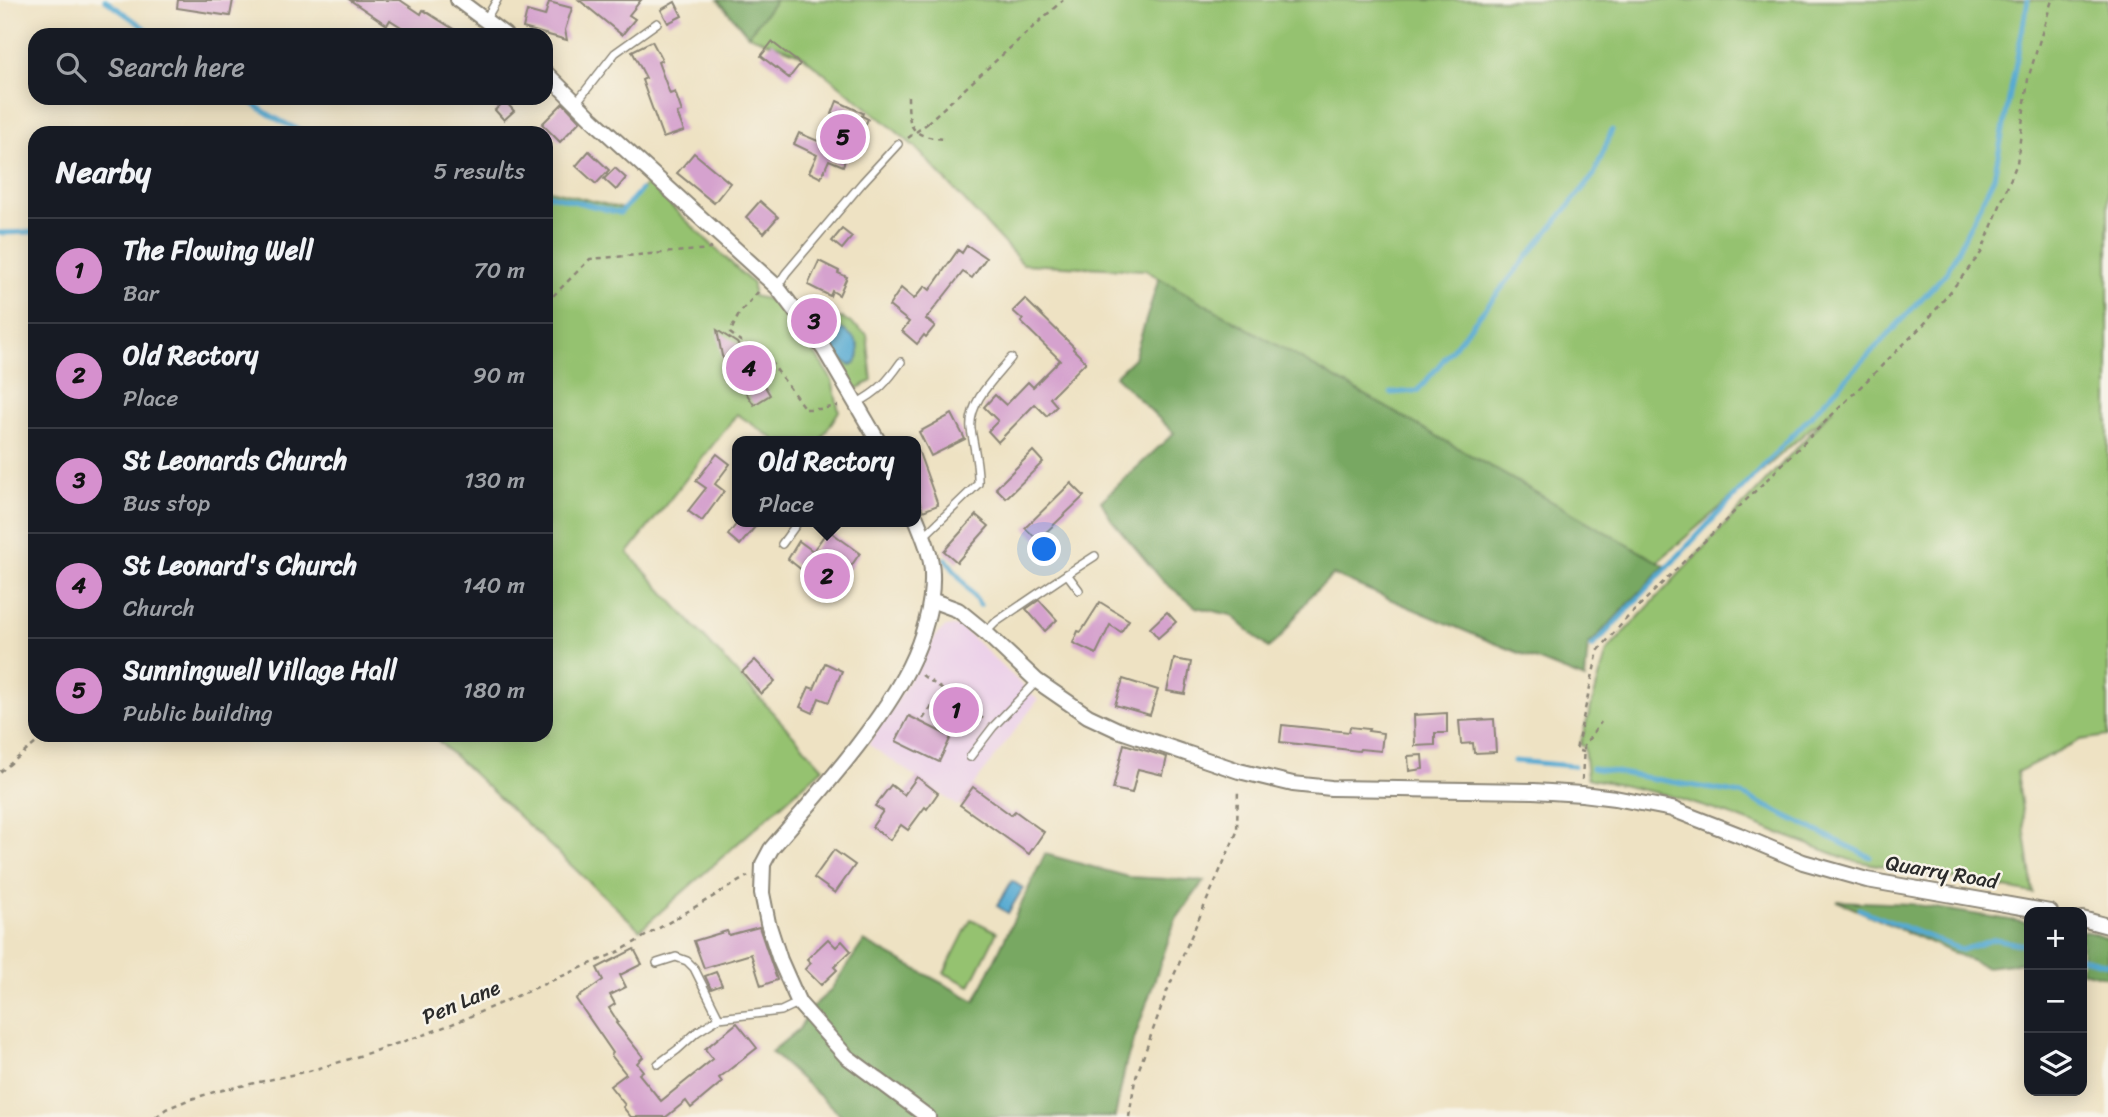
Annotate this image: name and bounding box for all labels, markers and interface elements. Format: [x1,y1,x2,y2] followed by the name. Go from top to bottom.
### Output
[28,28,553,105] search box
[108,44,245,90] text: Search here
[52,48,90,86] icon: search
[820,111,866,163] pin: 5
[56,145,151,199] text: Nearby
[434,151,525,192] text: 5 results
[123,227,313,273] text: The Flowing Well
[74,250,84,291] text: 1
[474,250,525,291] text: 70 m
[123,273,159,314] text: Bar
[791,295,837,347] pin: 3
[123,332,258,378] text: Old Rectory
[726,342,772,394] pin: 4
[72,355,86,396] text: 2
[473,355,525,396] text: 90 m
[123,378,178,419] text: Place
[732,436,921,527] popup
[123,437,347,483] text: St Leonards Church
[759,438,894,484] text: Old Rectory
[73,460,85,501] text: 3
[464,460,525,501] text: 130 m
[123,483,210,524] text: Bus stop
[759,484,814,525] text: Place
[1027,532,1061,566] your location
[123,542,357,588] text: St Leonard's Church
[804,550,850,602] pin: 2
[72,565,86,606] text: 4
[463,565,525,606] text: 140 m
[123,588,195,629] text: Church
[123,647,397,693] text: Sunningwell Village Hall
[72,670,86,711] text: 5
[463,670,525,711] text: 180 m
[933,684,979,736] pin: 1
[123,693,273,734] text: Public building
[1883,843,2003,901] street label: Quarry Road
[2024,907,2087,1096] map controls
[2024,907,2087,970] button: +
[416,968,506,1036] street label: Pen Lane
[2024,970,2087,1033] button: −
[2024,1033,2087,1096] button: layers

